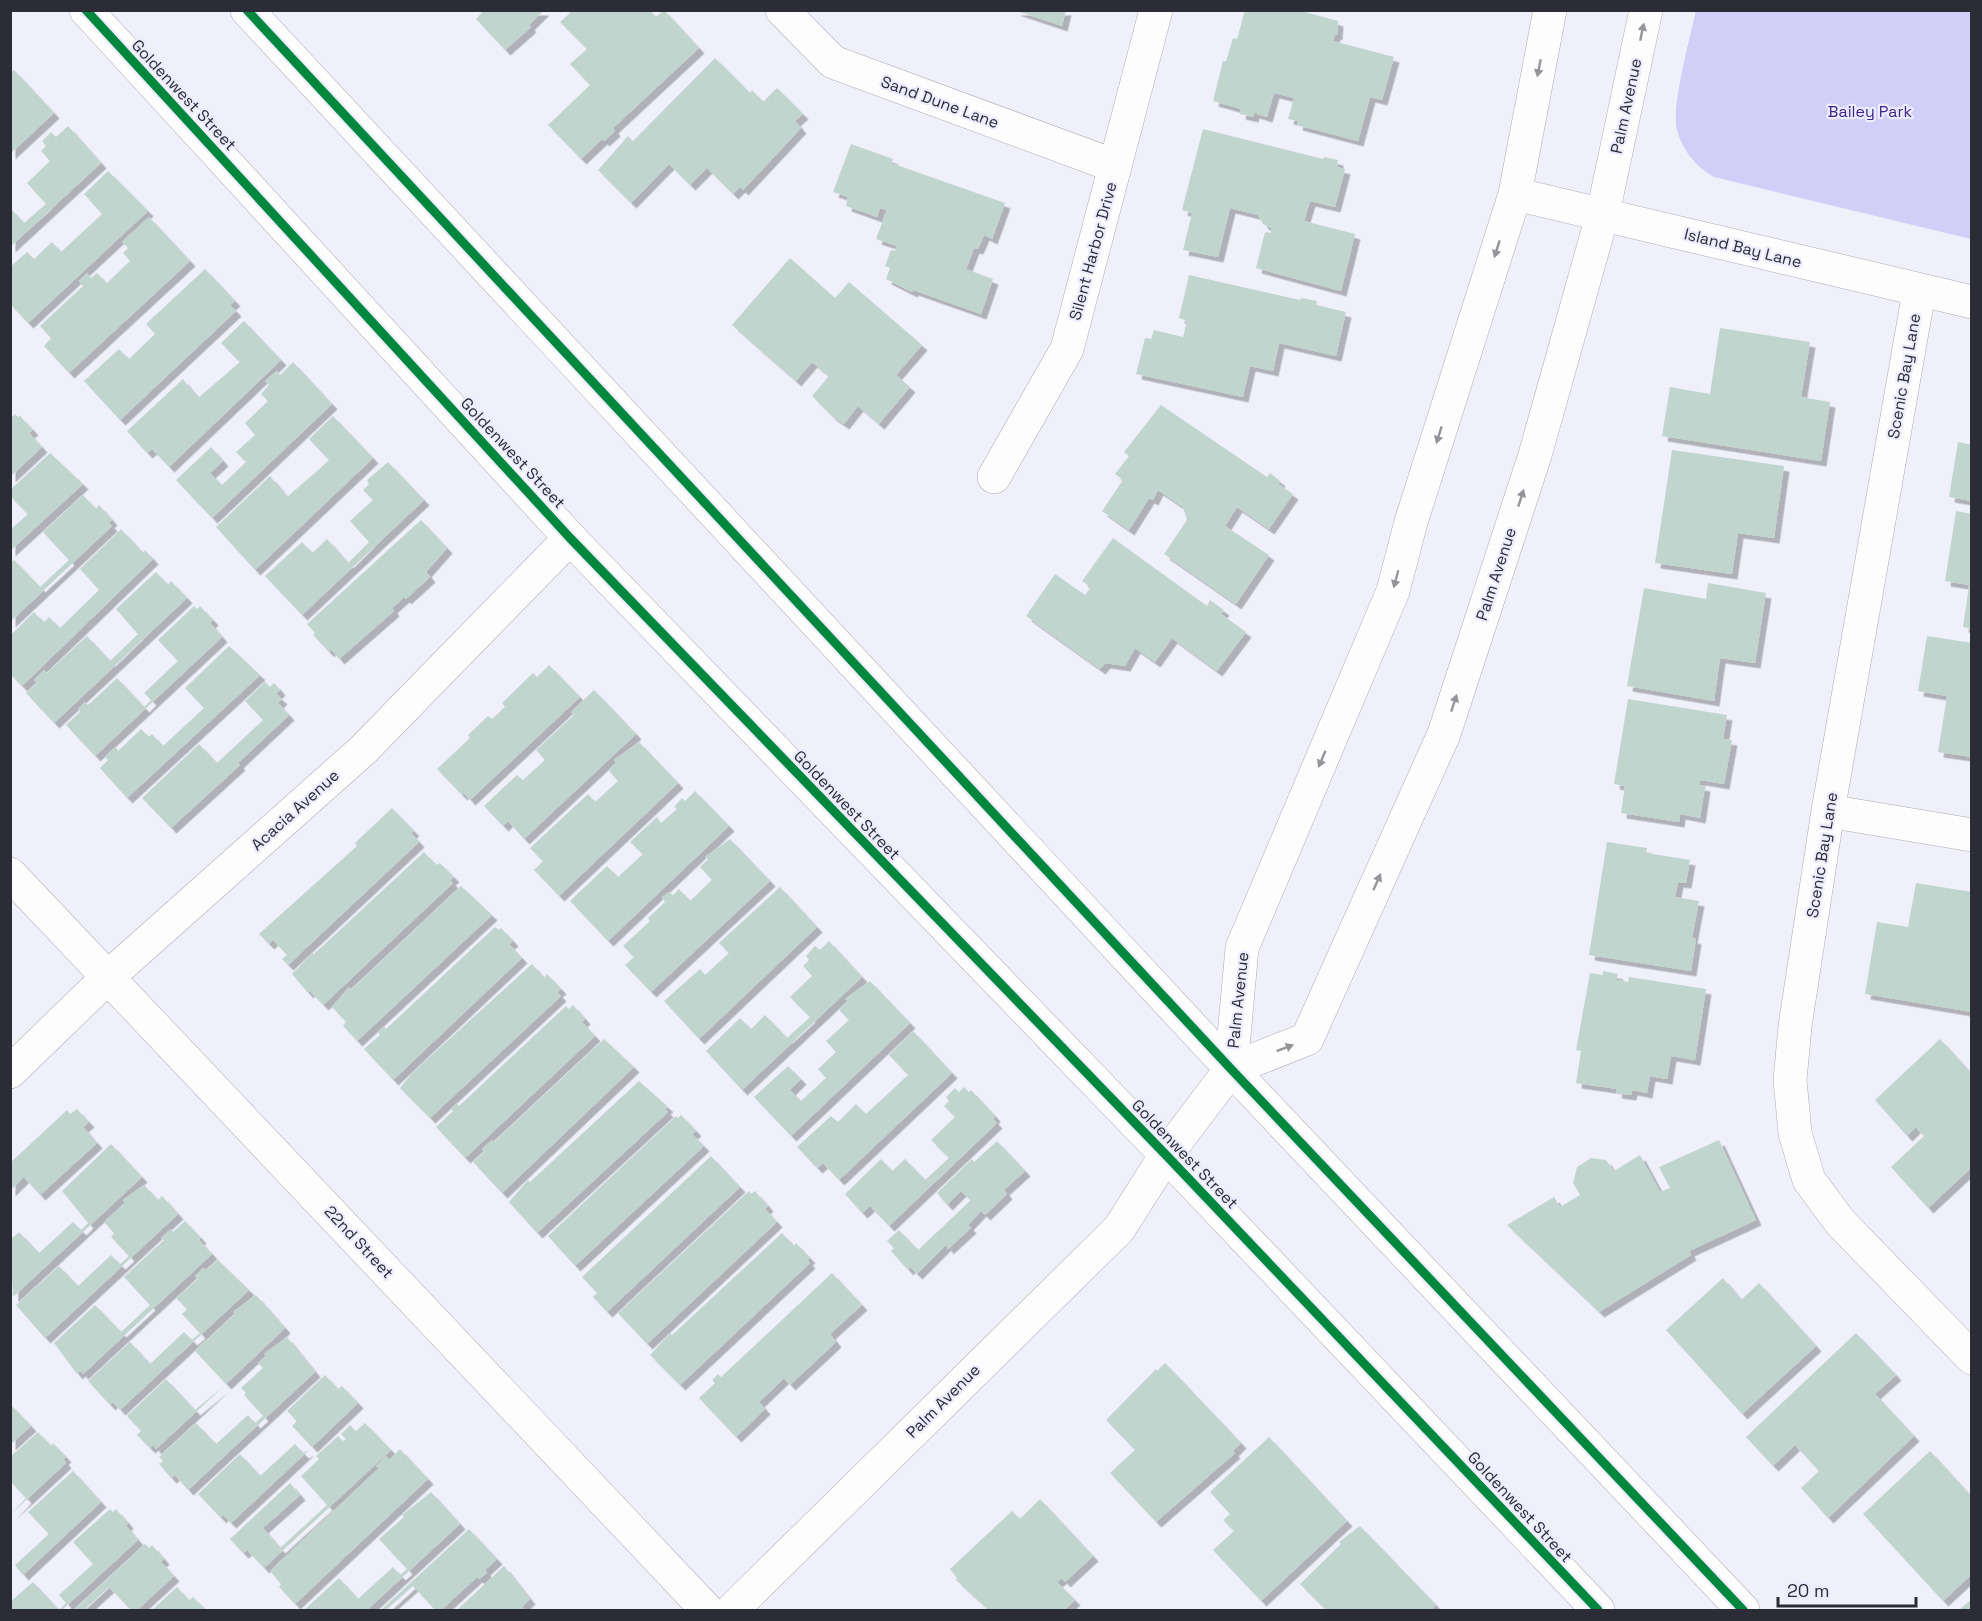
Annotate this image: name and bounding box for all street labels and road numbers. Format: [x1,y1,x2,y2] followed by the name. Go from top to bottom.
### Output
[127,35,241,155] street label: Goldenwest Street
[1606,57,1646,155] street label: Palm Avenue
[878,71,1002,133] street label: Sand Dune Lane
[1064,179,1122,323] street label: Silent Harbor Drive
[1682,223,1804,273] street label: Island Bay Lane
[1883,312,1925,440] street label: Scenic Bay Lane
[456,393,570,513] street label: Goldenwest Street
[1471,525,1521,623] street label: Palm Avenue
[789,746,905,864] street label: Goldenwest Street
[246,765,344,855] street label: Acacia Avenue
[1802,791,1842,919] street label: Scenic Bay Lane
[1223,951,1253,1049] street label: Palm Avenue
[1127,1095,1243,1213] street label: Goldenwest Street
[320,1201,398,1283] street label: 22nd Street
[901,1359,985,1443] street label: Palm Avenue
[1463,1447,1577,1567] street label: Goldenwest Street

